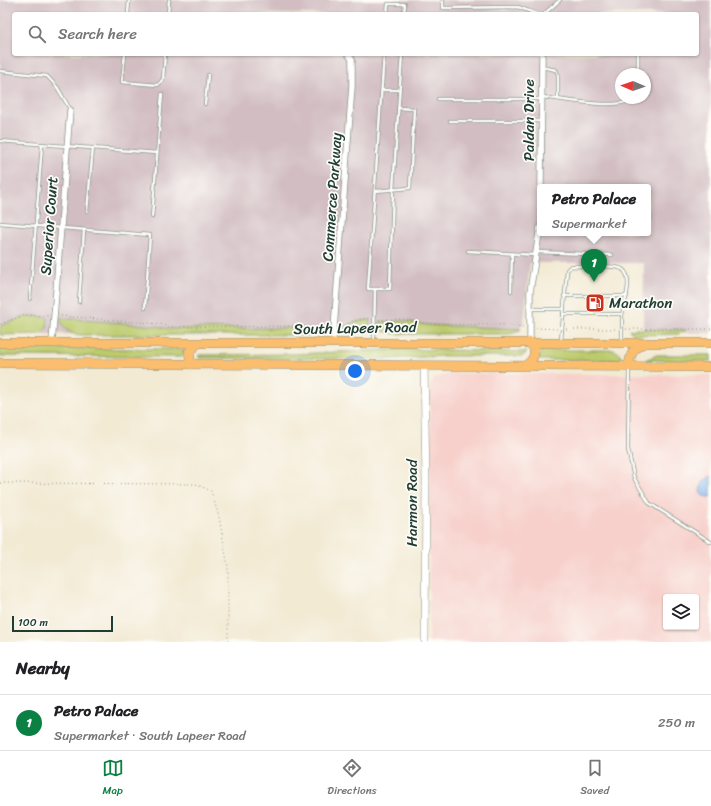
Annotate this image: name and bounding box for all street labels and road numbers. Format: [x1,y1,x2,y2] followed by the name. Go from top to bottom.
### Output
[516,79,542,161] street label: Paldan Drive
[315,132,349,262] street label: Commerce Parkway
[33,175,65,276] street label: Superior Court
[293,314,418,342] street label: South Lapeer Road
[399,458,425,547] street label: Harmon Road

